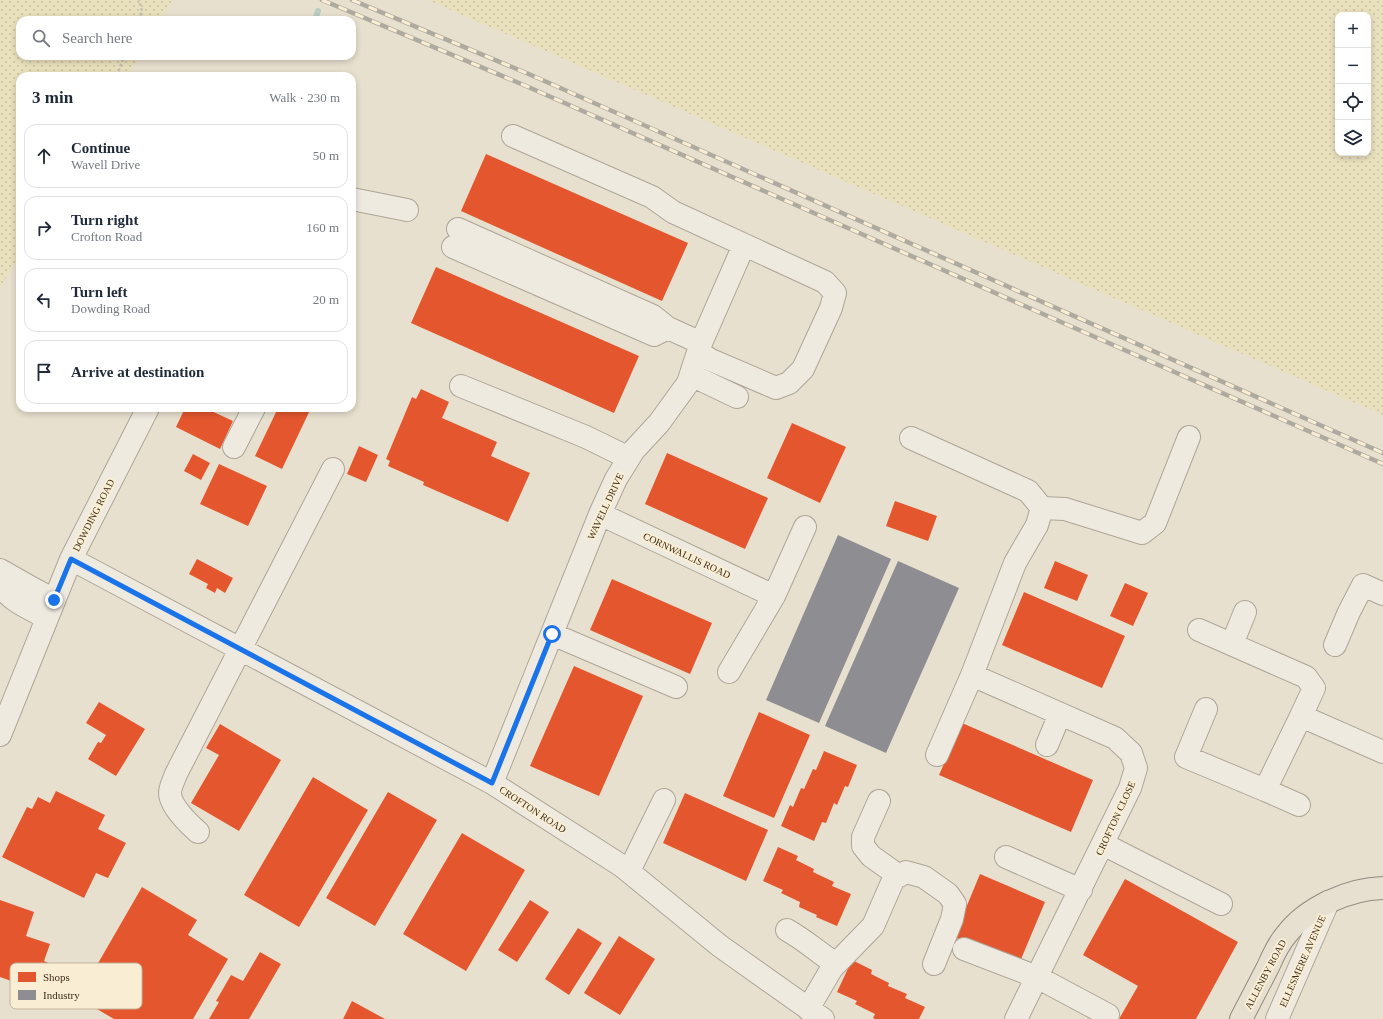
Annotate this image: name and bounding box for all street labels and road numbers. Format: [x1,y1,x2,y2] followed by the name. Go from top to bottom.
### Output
[585,471,626,541] street label: WAVELL DRIVE
[70,477,116,553] street label: DOWDING ROAD
[641,530,732,581] street label: CORNWALLIS ROAD
[1093,779,1137,857] street label: CROFTON CLOSE
[497,784,568,835] street label: CROFTON ROAD
[1277,913,1328,1009] street label: ELLESMERE AVENUE
[1242,938,1288,1011] street label: ALLENBY ROAD

